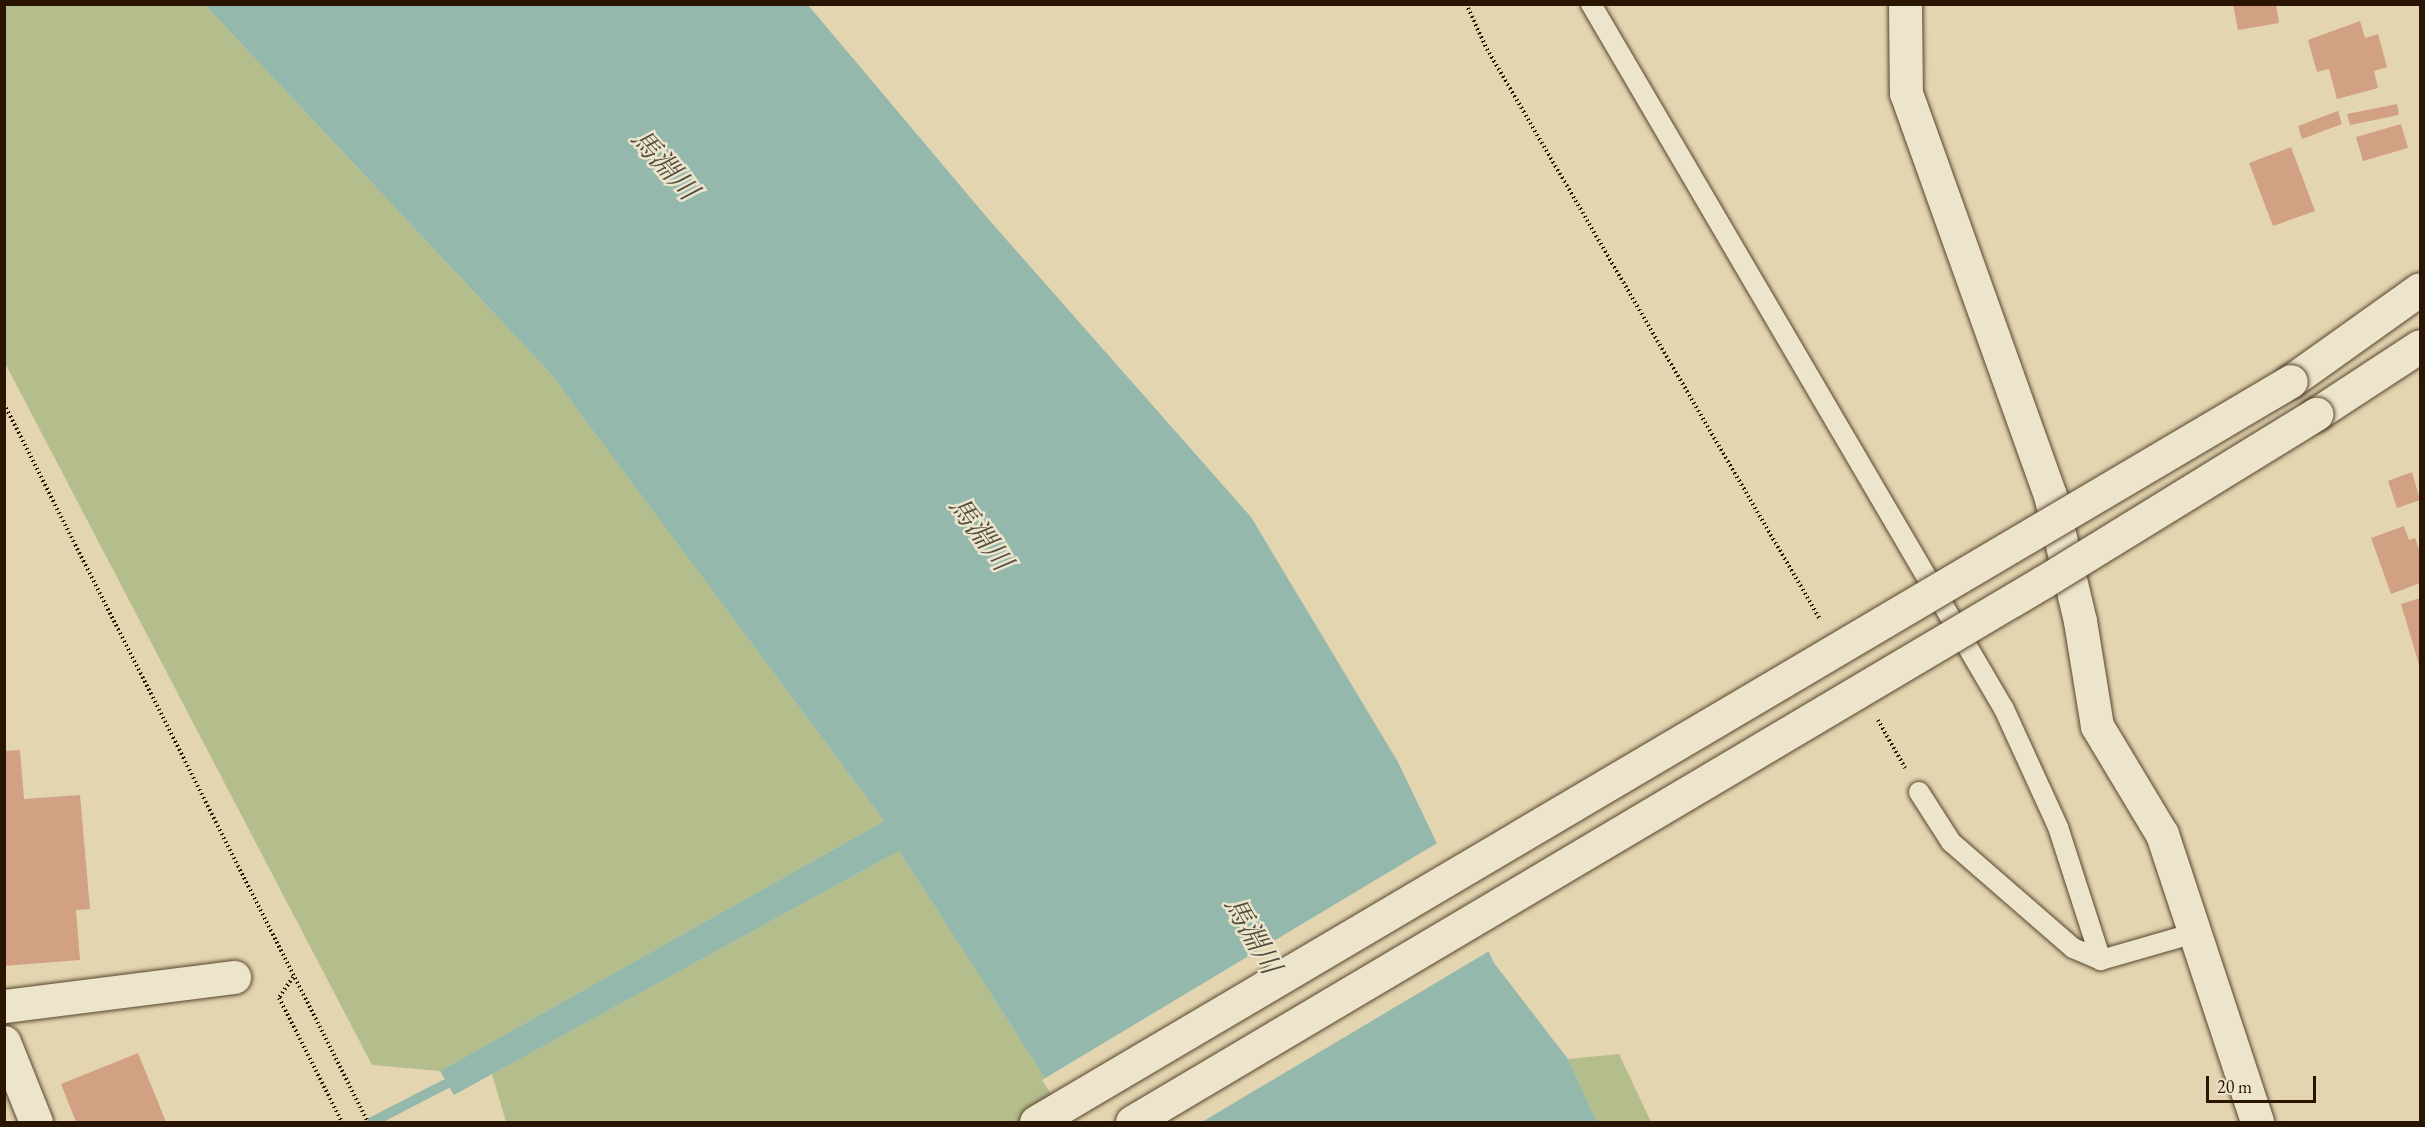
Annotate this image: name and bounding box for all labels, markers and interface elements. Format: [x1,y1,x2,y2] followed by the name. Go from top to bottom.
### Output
[624,122,706,206] water label: 馬淵川
[942,489,1020,577] water label: 馬淵川
[1217,890,1289,980] water label: 馬淵川
[2209,1064,2318,1102] scale bar
[2217,1075,2252,1098] text: 20 m

